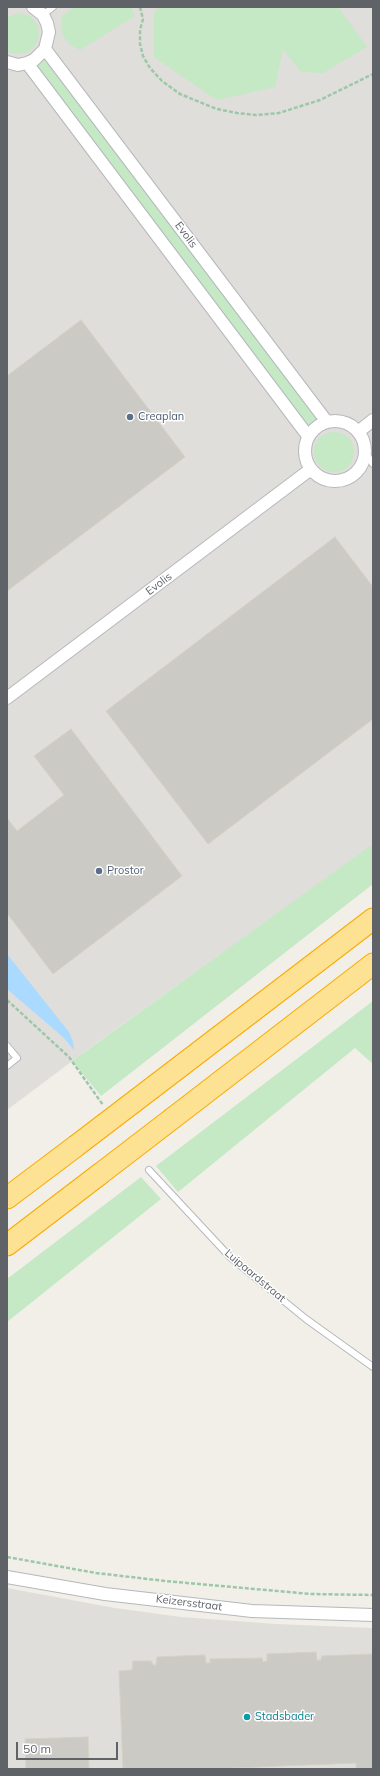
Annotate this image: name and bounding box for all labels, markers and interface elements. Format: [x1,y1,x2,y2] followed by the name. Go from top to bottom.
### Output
[172,219,200,251] street label: Evolis
[138,410,184,424] place label: Creaplan
[125,412,135,422] marker: Creaplan
[143,570,175,598] street label: Evolis
[107,864,144,878] place label: Prostor
[94,866,104,876] marker: Prostor
[222,1247,288,1305] street label: Luipaardstraat
[155,1592,223,1614] street label: Keizersstraat
[255,1710,314,1724] place label: Stadsbader
[242,1712,252,1722] marker: Stadsbader
[18,1734,120,1760] scale bar
[23,1741,51,1756] text: 50 m

